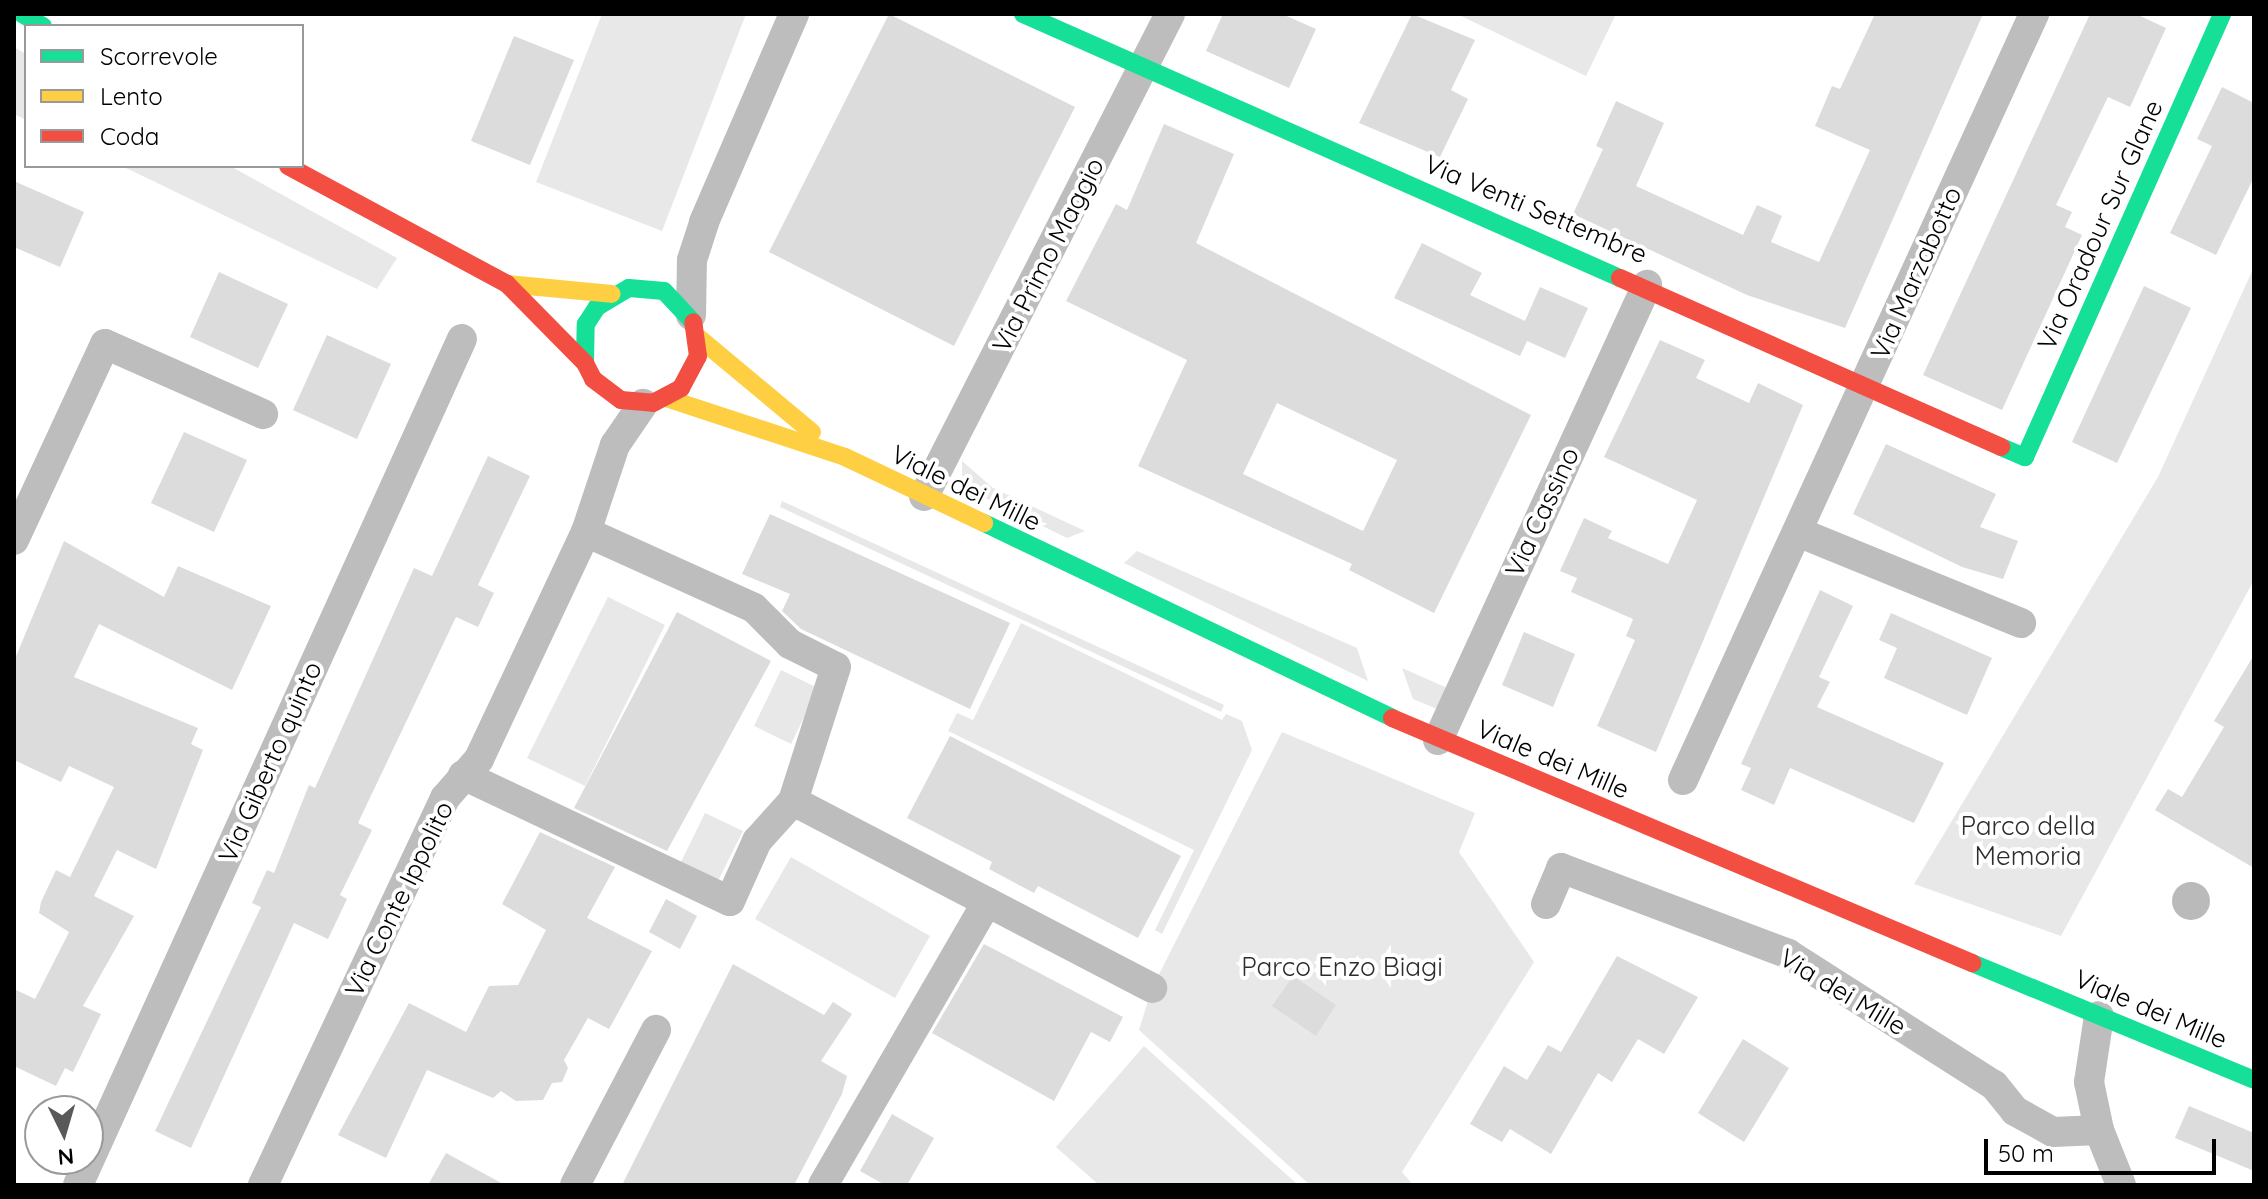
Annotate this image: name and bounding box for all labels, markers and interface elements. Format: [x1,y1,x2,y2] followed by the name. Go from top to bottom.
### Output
[24,24,304,168] legend
[100,41,218,71] text: Scorrevole
[100,81,163,111] text: Lento
[2031,95,2169,355] street label: Via Oradour Sur Glane
[100,121,159,151] text: Coda
[1420,148,1652,270] street label: Via Venti Settembre
[985,152,1111,358] street label: Via Primo Maggio
[1864,182,1968,364] street label: Via Marzabotto
[886,438,1046,538] street label: Viale dei Mille
[1498,442,1586,582] street label: Via Cassino
[212,657,328,867] street label: Via Giberto quinto
[1472,713,1634,805] street label: Viale dei Mille
[338,796,460,1002] street label: Via Conte Ippolito
[1961,810,2095,872] park label: Parco della Memoria
[1774,942,1912,1042] street label: Via dei Mille
[1241,951,1443,983] park label: Parco Enzo Biagi
[2070,963,2232,1055] street label: Viale dei Mille
[24,1095,104,1175] north arrow
[1988,1123,2220,1173] scale bar
[1998,1138,2054,1168] text: 50 m
[57,1142,75,1172] text: N

